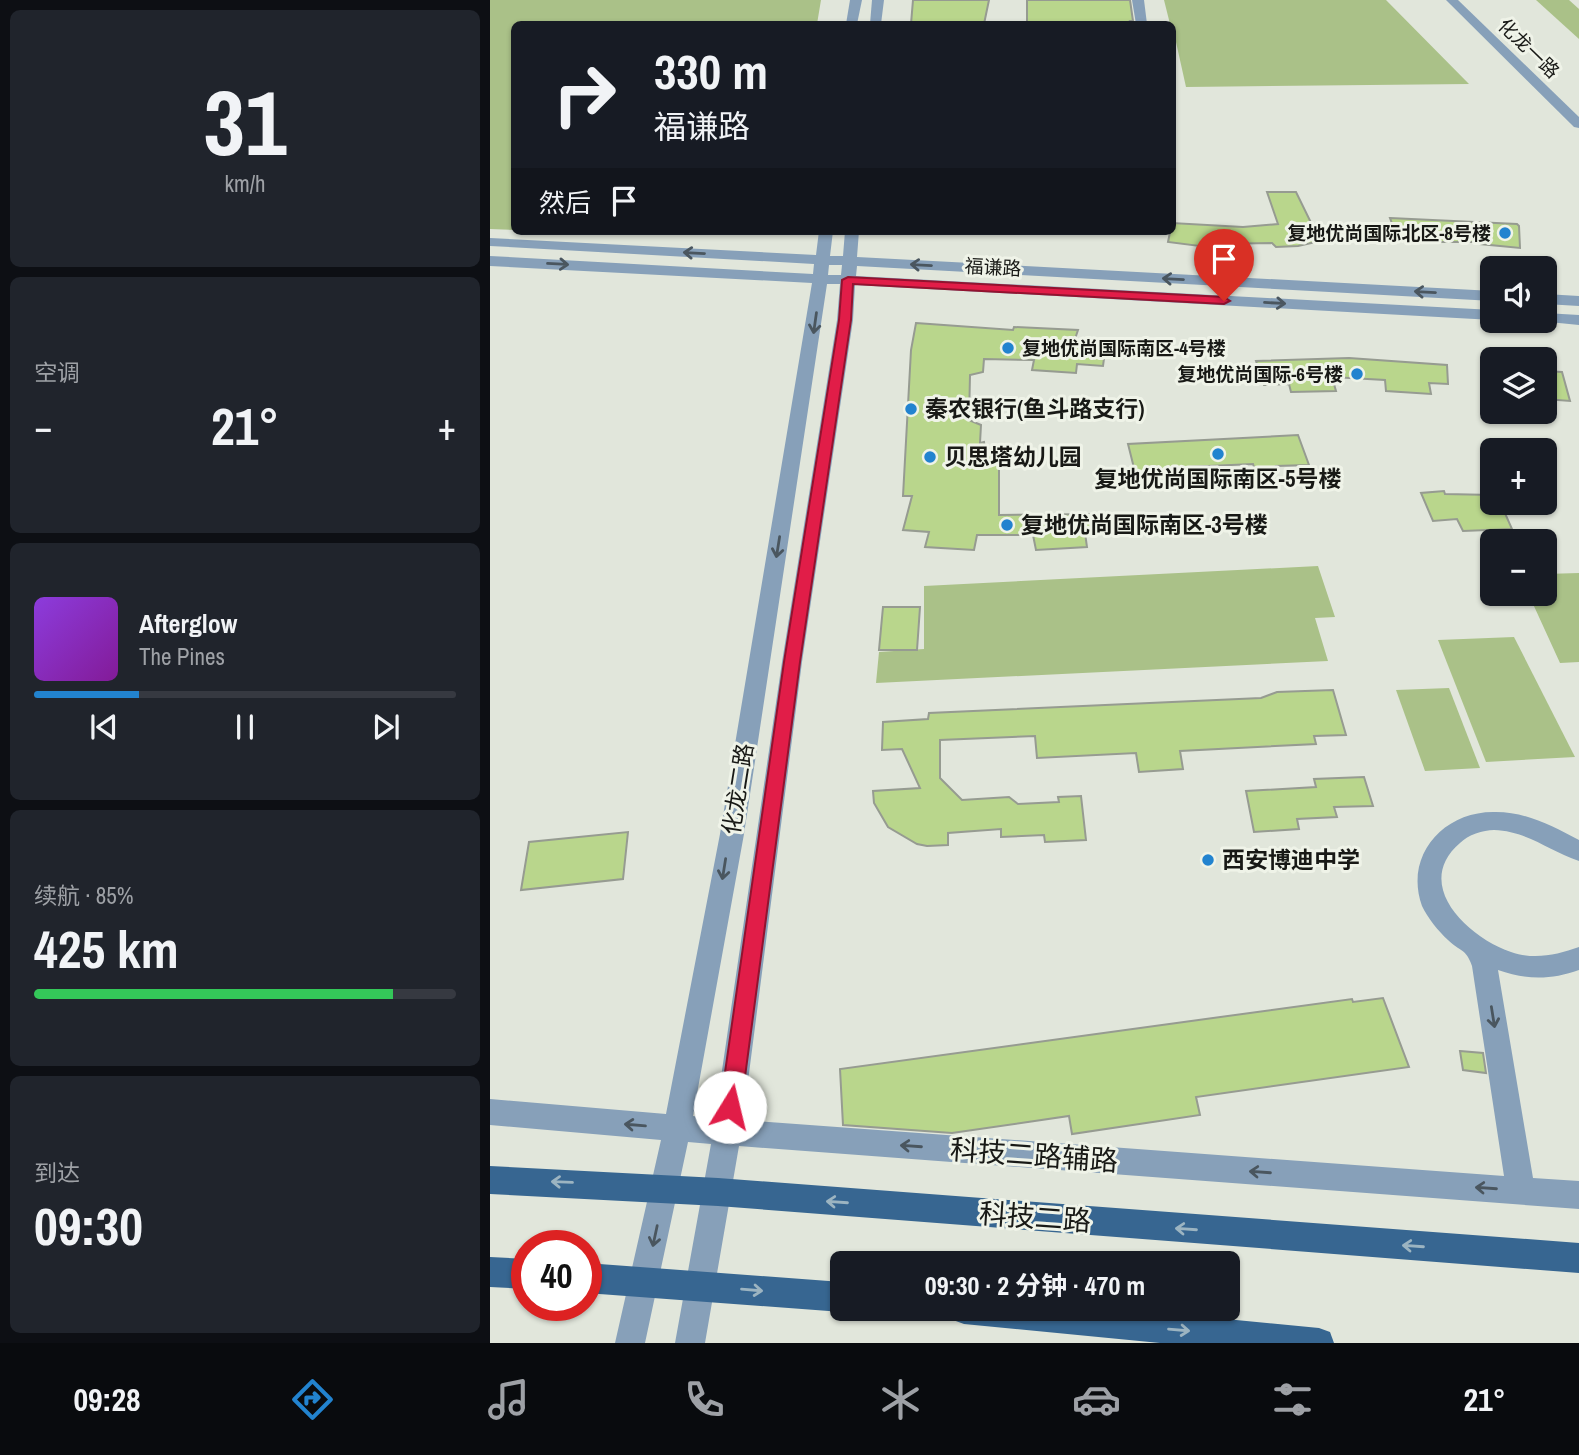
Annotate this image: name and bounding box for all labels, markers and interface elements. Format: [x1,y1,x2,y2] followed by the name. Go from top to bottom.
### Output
[1493,12,1565,84] street label: 化龙一路
[654,38,768,104] text: 330 m
[539,49,630,140] icon: right
[204,61,287,183] text: 31
[654,105,750,148] text: 福谦路
[225,168,265,199] text: km/h
[605,182,643,220] icon: arrive
[539,185,591,220] text: 然后
[1287,220,1491,246] place label: 复地优尚国际北区-8号楼
[1497,225,1513,241] marker: 复地优尚国际北区-8号楼
[1194,229,1254,301] pin
[1205,240,1243,278] icon: arrive
[683,246,706,259] one-way arrow
[964,253,1022,281] street label: 福谦路
[1480,256,1557,606] map controls
[1480,256,1557,333] button: sound
[546,258,569,271] one-way arrow
[910,259,933,272] one-way arrow
[1162,272,1185,285] one-way arrow
[1413,286,1436,299] one-way arrow
[1263,297,1286,310] one-way arrow
[808,311,821,334] one-way arrow
[1022,335,1226,361] place label: 复地优尚国际南区-4号楼
[1000,340,1016,356] marker: 复地优尚国际南区-4号楼
[1480,347,1557,424] button: layers
[34,357,80,388] text: 空调
[1177,361,1343,387] place label: 复地优尚国际-6号楼
[1349,366,1365,382] marker: 复地优尚国际-6号楼
[211,391,279,461] text: 21°
[925,393,1145,424] place label: 秦农银行(鱼斗路支行)
[34,401,52,452] text: −
[438,401,456,452] text: +
[903,401,919,417] marker: 秦农银行(鱼斗路支行)
[1480,438,1557,515] button: +
[944,441,1082,472] place label: 贝思塔幼儿园
[1210,446,1226,462] marker: 复地优尚国际南区-5号楼
[922,449,938,465] marker: 贝思塔幼儿园
[1095,463,1341,494] place label: 复地优尚国际南区-5号楼
[1021,509,1268,540] place label: 复地优尚国际南区-3号楼
[999,517,1015,533] marker: 复地优尚国际南区-3号楼
[1480,529,1557,606] button: −
[771,536,784,558] one-way arrow
[139,606,237,641] text: Afterglow
[139,641,225,672] text: The Pines
[85,708,123,746] icon: previous
[226,708,264,746] icon: pause
[367,708,405,746] icon: next
[715,741,760,837] street label: 化龙二路
[1222,844,1360,875] place label: 西安博迪中学
[1200,852,1216,868] marker: 西安博迪中学
[717,857,730,879] one-way arrow
[34,880,133,911] text: 续航 · 85%
[34,914,179,984] text: 425 km
[1487,1005,1500,1028] one-way arrow
[693,1070,767,1144] position arrow
[624,1118,647,1131] one-way arrow
[949,1130,1119,1180] street label: 科技二路辅路
[900,1139,922,1152] one-way arrow
[34,1157,80,1188] text: 到达
[1248,1165,1271,1178] one-way arrow
[550,1176,573,1189] one-way arrow
[1476,1181,1498,1194] one-way arrow
[34,1191,143,1261] text: 09:30
[978,1194,1092,1240] street label: 科技二路
[827,1195,849,1208] one-way arrow
[1175,1222,1198,1235] one-way arrow
[647,1224,661,1247] one-way arrow
[511,1230,602,1321] speed limit sign: 40
[1402,1239,1425,1252] one-way arrow
[925,1268,1145,1303] text: 09:30 · 2 分钟 · 470 m
[740,1283,763,1296] one-way arrow
[1167,1323,1189,1336] one-way arrow
[288,1375,337,1424] icon: directions
[484,1375,533,1424] icon: music
[680,1375,729,1424] icon: phone
[876,1375,925,1424] icon: climate
[1072,1375,1121,1424] icon: car
[1268,1375,1317,1424] icon: filters
[73,1378,141,1421] text: 09:28
[1463,1378,1505,1421] text: 21°

